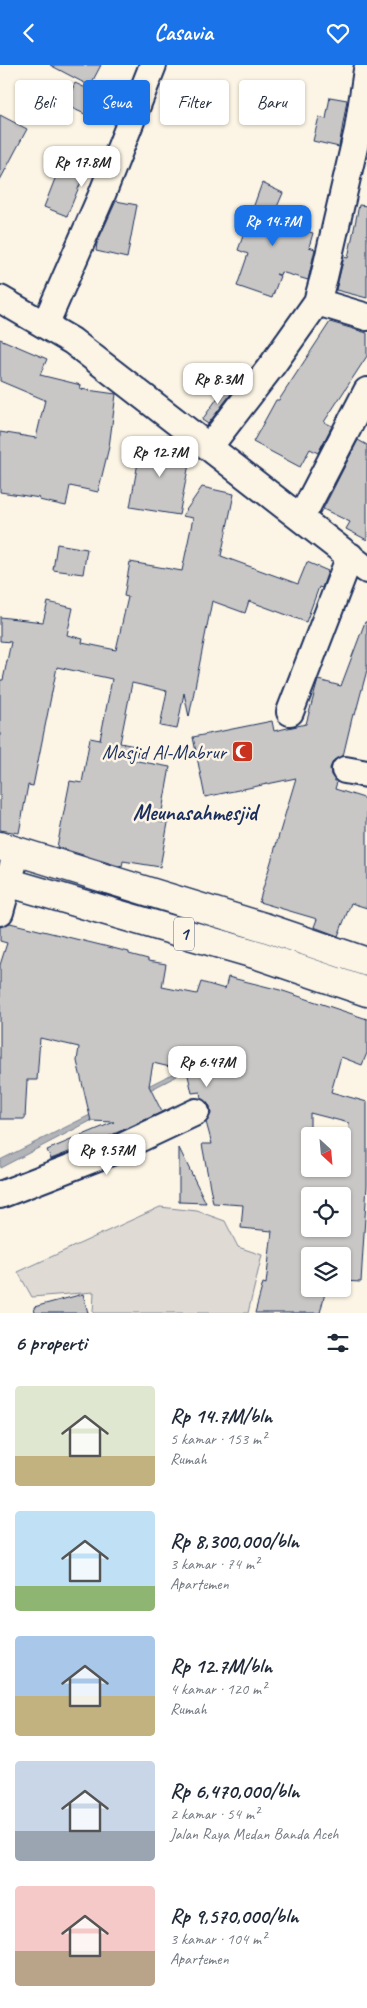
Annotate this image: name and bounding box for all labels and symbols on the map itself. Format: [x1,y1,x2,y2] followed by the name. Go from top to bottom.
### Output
[30,145,134,188] pin: Rp 17.8M
[221,205,325,247] pin: Rp 14.7M
[172,363,264,405] pin: Rp 8.3M
[108,435,212,478] pin: Rp 12.7M
[102,740,228,765] place label: Masjid Al-Mabrur
[230,740,254,764] mosque icon: Masjid Al-Mabrur
[133,799,261,827] district label: Meunasahmesjid
[174,917,194,951] road number: 1
[155,1045,259,1088] pin: Rp 6.47M
[301,1127,351,1177] north arrow
[55,1133,159,1176] pin: Rp 9.57M

